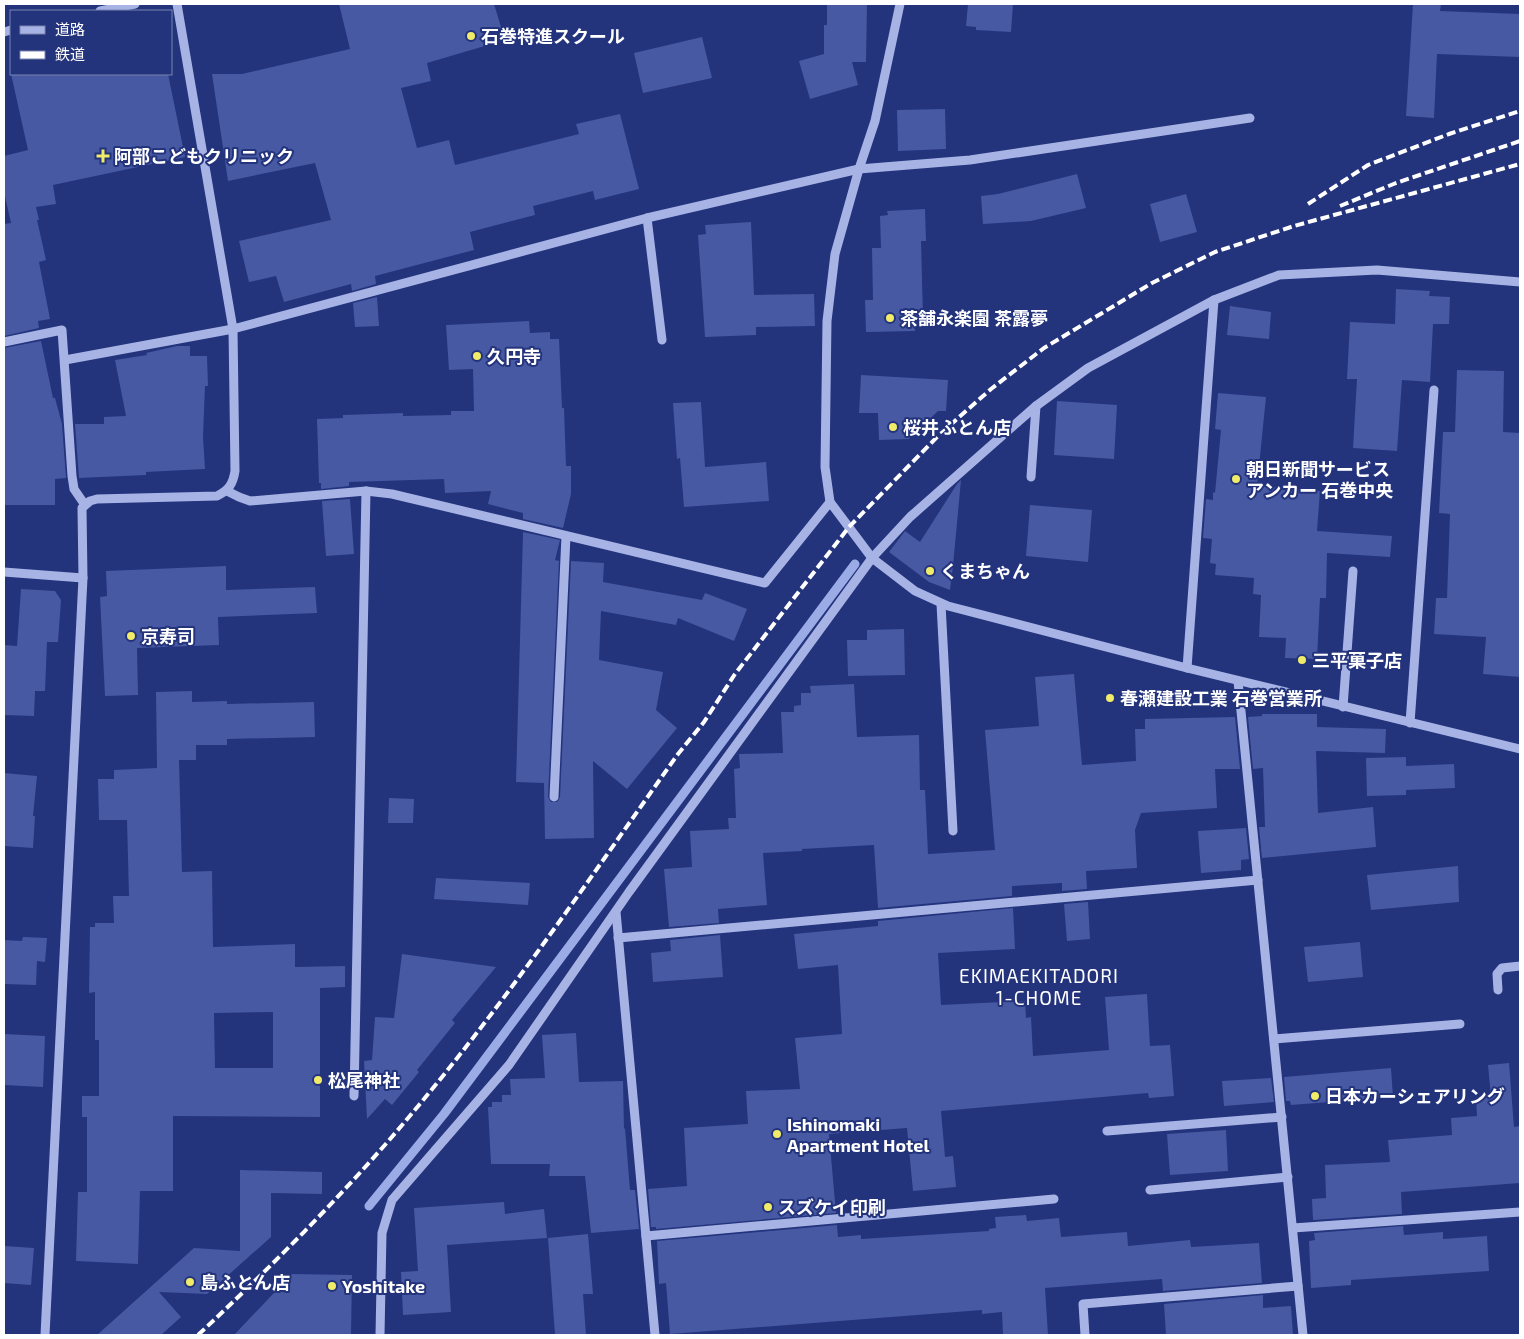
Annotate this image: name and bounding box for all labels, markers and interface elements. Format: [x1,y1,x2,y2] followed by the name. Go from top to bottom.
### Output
[10,10,172,75] legend
[55,20,85,38] text: 道路
[481,25,625,47] place label: 石巻特進スクール
[465,30,477,42] marker: 石巻特進スクール
[55,45,85,63] text: 鉄道
[114,145,294,167] place label: 阿部こどもクリニック
[96,149,110,163] marker: 阿部こどもクリニック
[900,307,1048,329] place label: 茶舗永楽園 茶露夢
[884,312,896,324] marker: 茶舗永楽園 茶露夢
[487,345,541,367] place label: 久円寺
[471,350,483,362] marker: 久円寺
[903,416,1011,438] place label: 桜井ふとん店
[887,421,899,433] marker: 桜井ふとん店
[1246,458,1393,501] place label: 朝日新聞サービス アンカー 石巻中央
[1230,473,1242,485] marker: 朝日新聞サービス アンカー 石巻中央
[940,560,1030,582] place label: くまちゃん
[924,565,936,577] marker: くまちゃん
[141,625,195,647] place label: 京寿司
[125,630,137,642] marker: 京寿司
[1312,649,1402,671] place label: 三平菓子店
[1296,654,1308,666] marker: 三平菓子店
[1120,687,1322,709] place label: 春瀬建設工業 石巻営業所
[1104,692,1116,704] marker: 春瀬建設工業 石巻営業所
[959,964,1119,1009] district label: EKIMAEKITADORI 1-CHOME
[328,1069,400,1091] place label: 松尾神社
[312,1074,324,1086] marker: 松尾神社
[1325,1085,1505,1107] place label: 日本カーシェアリング
[1309,1090,1321,1102] marker: 日本カーシェアリング
[787,1113,930,1156] place label: Ishinomaki Apartment Hotel
[771,1128,783,1140] marker: Ishinomaki Apartment Hotel
[778,1196,886,1218] place label: スズケイ印刷
[762,1201,774,1213] marker: スズケイ印刷
[200,1271,290,1293] place label: 島ふとん店
[342,1275,425,1297] place label: Yoshitake
[184,1276,196,1288] marker: 島ふとん店
[326,1280,338,1292] marker: Yoshitake

